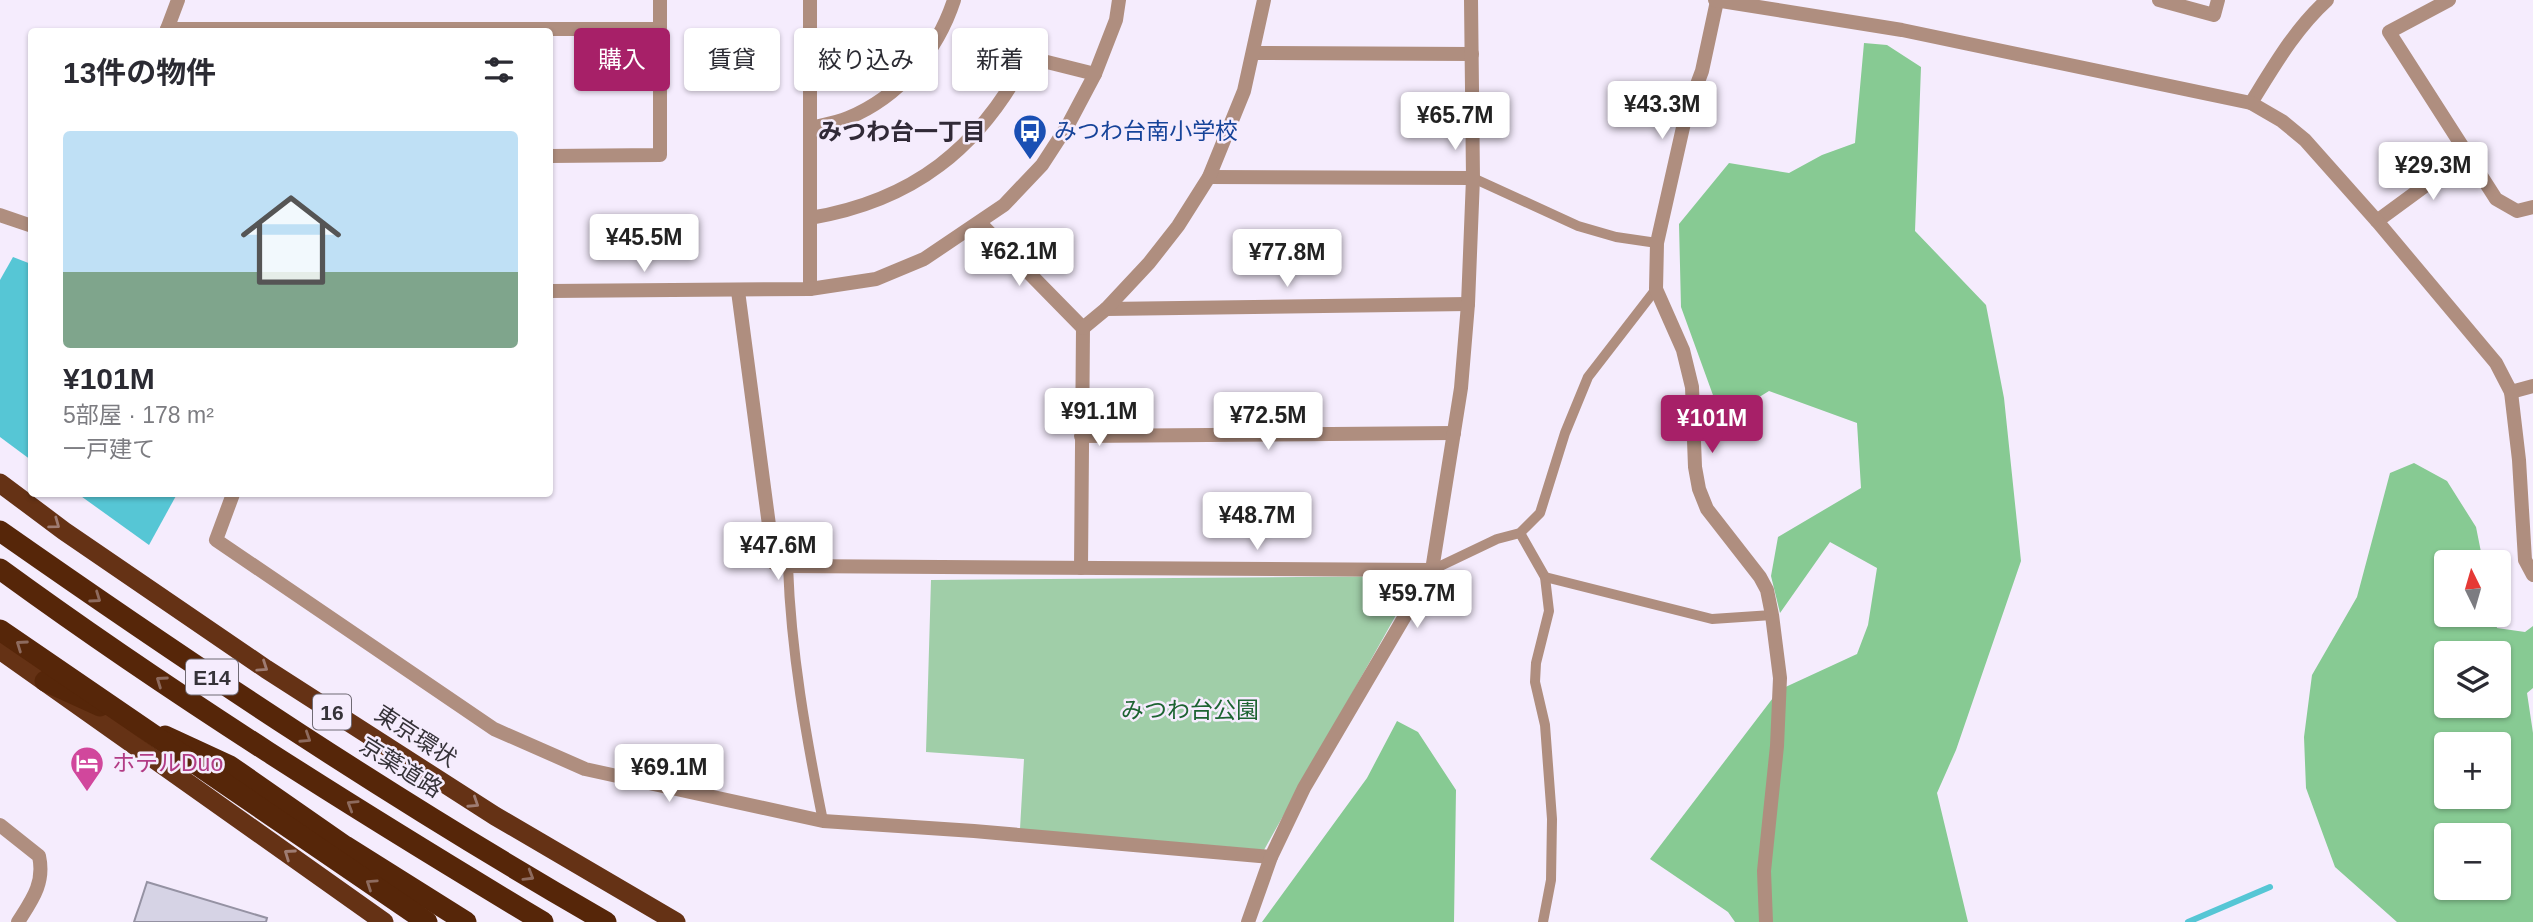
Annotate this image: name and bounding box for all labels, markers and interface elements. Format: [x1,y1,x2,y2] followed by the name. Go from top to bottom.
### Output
[574,28,670,91] chip: 購入
[684,28,780,91] chip: 賃貸
[794,28,938,91] chip: 絞り込み
[952,28,1048,91] chip: 新着
[480,51,518,89] icon: filters
[63,56,216,89] text: 13件の物件
[1605,82,1719,141] pin: ¥43.3M
[1624,91,1700,117] text: ¥43.3M
[1398,92,1512,152] pin: ¥65.7M
[1417,102,1493,128] text: ¥65.7M
[1011,112,1049,161] bus stop icon: みつわ台南小学校
[818,118,986,145] district label: みつわ台一丁目
[1054,118,1238,144] place label: みつわ台南小学校
[2376,142,2490,202] pin: ¥29.3M
[2395,152,2471,178] text: ¥29.3M
[228,177,354,303] icon: home
[587,215,701,274] pin: ¥45.5M
[606,224,682,250] text: ¥45.5M
[962,229,1076,288] pin: ¥62.1M
[1230,230,1344,289] pin: ¥77.8M
[981,238,1057,264] text: ¥62.1M
[1249,239,1325,265] text: ¥77.8M
[63,362,155,395] text: ¥101M
[1042,388,1156,448] pin: ¥91.1M
[1211,392,1325,452] pin: ¥72.5M
[1663,396,1761,455] pin: ¥101M
[1061,398,1137,424] text: ¥91.1M
[63,402,214,428] text: 5部屋 · 178 m²
[1230,402,1306,428] text: ¥72.5M
[1677,405,1747,431] text: ¥101M
[63,436,155,462] text: 一戸建て
[1200,492,1314,552] pin: ¥48.7M
[1219,502,1295,528] text: ¥48.7M
[47,516,60,528] one-way arrow
[721,522,835,582] pin: ¥47.6M
[740,532,816,558] text: ¥47.6M
[2434,550,2511,626] north arrow
[2434,550,2511,900] map controls
[1360,570,1474,630] pin: ¥59.7M
[1379,580,1455,606] text: ¥59.7M
[88,590,101,602] one-way arrow
[16,641,29,653] one-way arrow
[2434,641,2511,718] button: layers
[255,659,268,672] one-way arrow
[186,660,238,694] road number: E14
[156,677,169,689] one-way arrow
[313,694,351,730] road number: 16
[1121,697,1259,723] park label: みつわ台公園
[370,700,462,772] street label: 東京環状
[298,730,311,743] one-way arrow
[355,732,447,802] street label: 京葉道路
[2434,732,2511,809] button: +
[68,744,106,793] hotel icon: ホテルDuo
[612,744,726,804] pin: ¥69.1M
[112,750,223,776] place label: ホテルDuo
[631,754,707,780] text: ¥69.1M
[467,795,480,808] one-way arrow
[346,801,359,814] one-way arrow
[2434,823,2511,900] button: −
[284,850,297,862] one-way arrow
[521,868,534,881] one-way arrow
[365,879,378,892] one-way arrow

